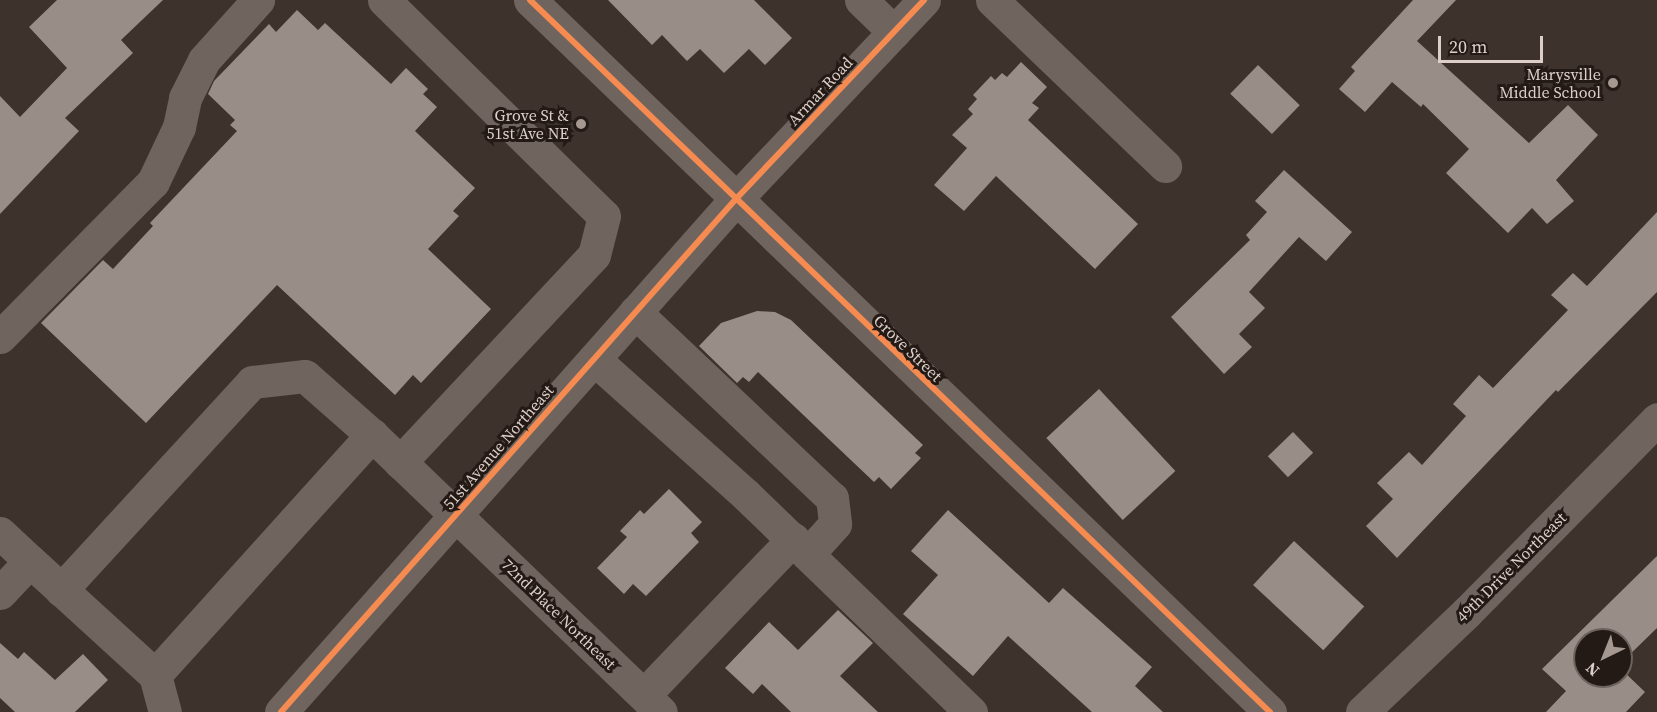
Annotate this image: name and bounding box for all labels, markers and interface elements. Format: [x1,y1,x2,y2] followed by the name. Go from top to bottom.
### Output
[1441,24,1546,62] scale bar
[1449,34,1487,59] text: 20 m
[783,53,857,129] street label: Armar Road
[1499,64,1601,102] place label: Marysville Middle School
[1606,76,1620,90] marker: Marysville Middle School
[487,105,569,143] place label: Grove St & 51st Ave NE
[574,117,588,131] marker: Grove St & 51st Ave NE
[870,311,946,385] street label: Grove Street
[439,381,557,513] street label: 51st Avenue Northeast
[1452,508,1570,626] street label: 49th Drive Northeast
[498,555,620,673] street label: 72nd Place Northeast
[1573,628,1633,688] north arrow
[1580,658,1604,682] text: N

